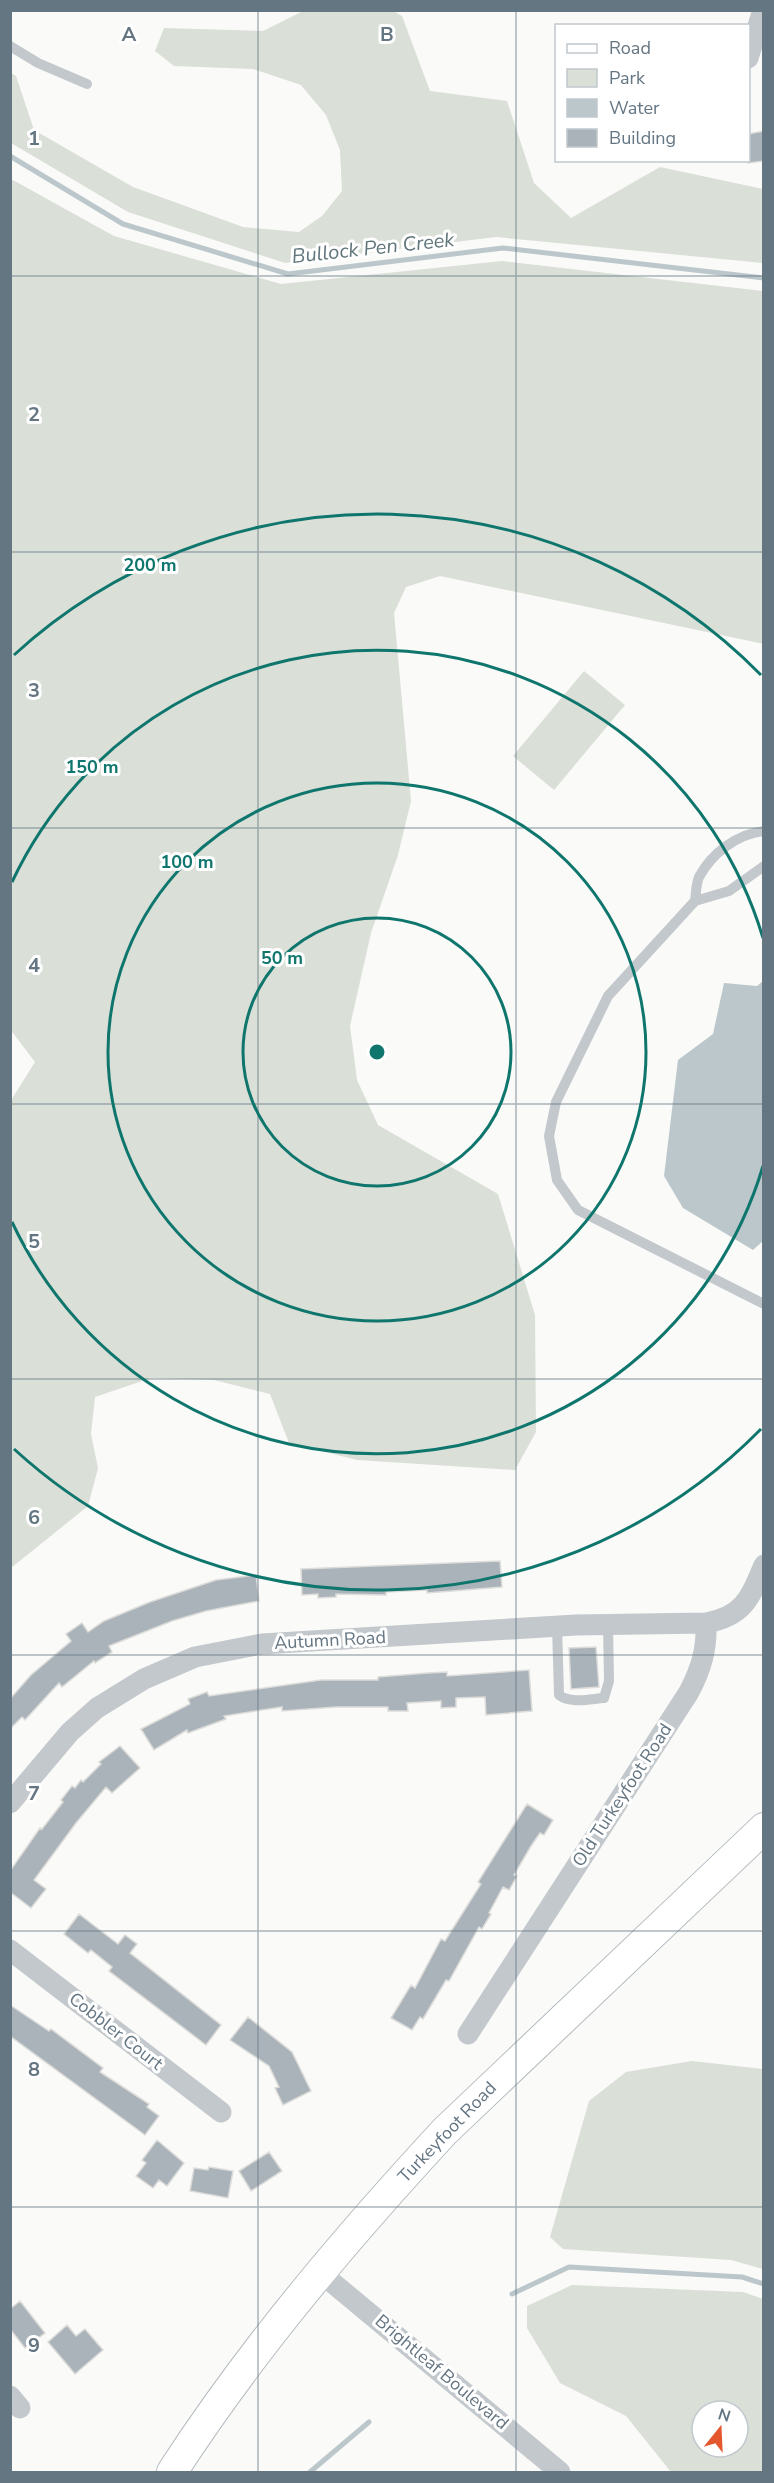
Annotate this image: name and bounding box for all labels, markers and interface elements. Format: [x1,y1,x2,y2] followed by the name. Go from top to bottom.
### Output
[122,21,137,48] text: A
[380,21,394,48] text: B
[555,24,750,162] legend
[609,36,651,60] text: Road
[609,66,646,90] text: Park
[609,96,660,120] text: Water
[28,125,40,152] text: 1
[609,126,676,150] text: Building
[290,226,457,270] water label: Bullock Pen Creek
[28,401,40,428] text: 2
[123,553,177,577] text: 200 m
[28,677,40,704] text: 3
[65,755,119,779] text: 150 m
[160,850,214,874] text: 100 m
[261,946,303,970] text: 50 m
[28,952,40,979] text: 4
[367,1042,387,1062] centre of rings
[28,1228,40,1255] text: 5
[28,1504,40,1531] text: 6
[274,1625,386,1655] street label: Autumn Road
[567,1719,677,1871] street label: Old Turkeyfoot Road
[28,1780,40,1807] text: 7
[64,1987,169,2076] street label: Cobbler Court
[28,2056,40,2083] text: 8
[392,2076,502,2188] street label: Turkeyfoot Road
[370,2309,514,2435] street label: Brightleaf Boulevard
[28,2332,40,2359] text: 9
[690,2399,750,2459] north arrow
[715,2403,733,2428] text: N

